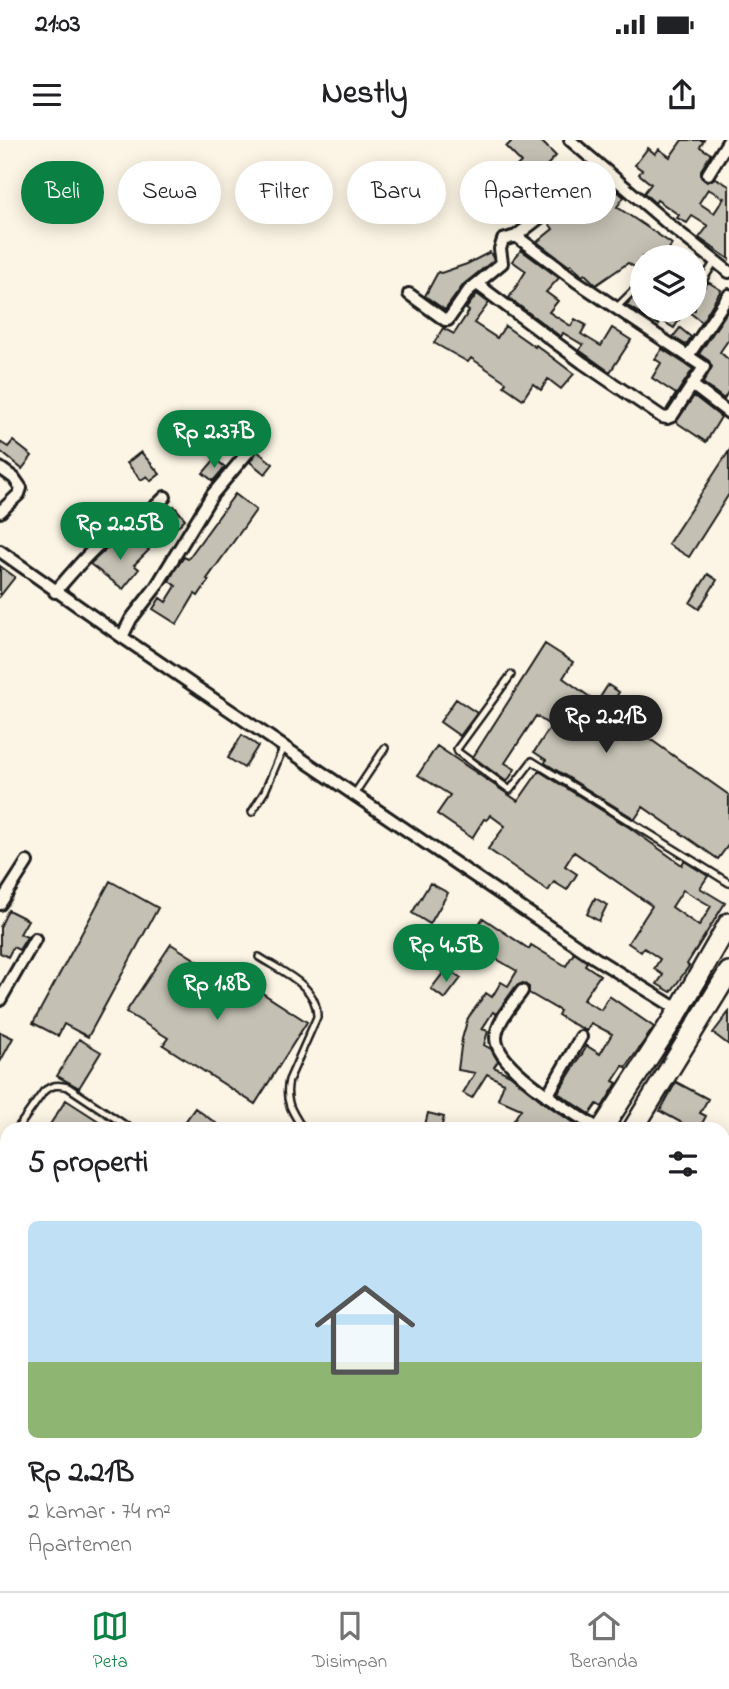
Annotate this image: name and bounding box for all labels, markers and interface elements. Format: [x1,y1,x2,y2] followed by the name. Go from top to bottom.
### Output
[35,6,80,44] text: 21:03
[321,71,408,118] text: Nestly
[28,76,66,114] icon: menu
[663,76,701,114] icon: share
[21,161,104,224] chip: Beli
[118,161,221,224] chip: Sewa
[235,161,333,224] chip: Filter
[347,161,446,224] chip: Baru
[460,161,616,224] chip: Apartemen
[630,245,707,322] map controls
[630,245,707,322] button: layers
[142,410,286,470] pin: Rp 2.37B
[173,416,255,449] text: Rp 2.37B
[48,502,192,562] pin: Rp 2.25B
[76,508,164,541] text: Rp 2.25B
[534,696,678,755] pin: Rp 2.21B
[565,701,647,734] text: Rp 2.21B
[381,924,511,984] pin: Rp 4.5B
[409,930,483,963] text: Rp 4.5B
[152,962,282,1022] pin: Rp 1.8B
[183,968,251,1001] text: Rp 1.8B
[28,1142,148,1186] text: 5 properti
[664,1145,702,1183] icon: filters
[302,1267,428,1393] icon: home
[28,1452,134,1496] text: Rp 2.21B
[28,1496,171,1529] text: 2 kamar · 74 m²
[28,1529,132,1562] text: Apartemen
[91,1607,129,1676] tab: Peta
[312,1607,387,1676] tab: Disimpan
[570,1607,638,1676] tab: Beranda

